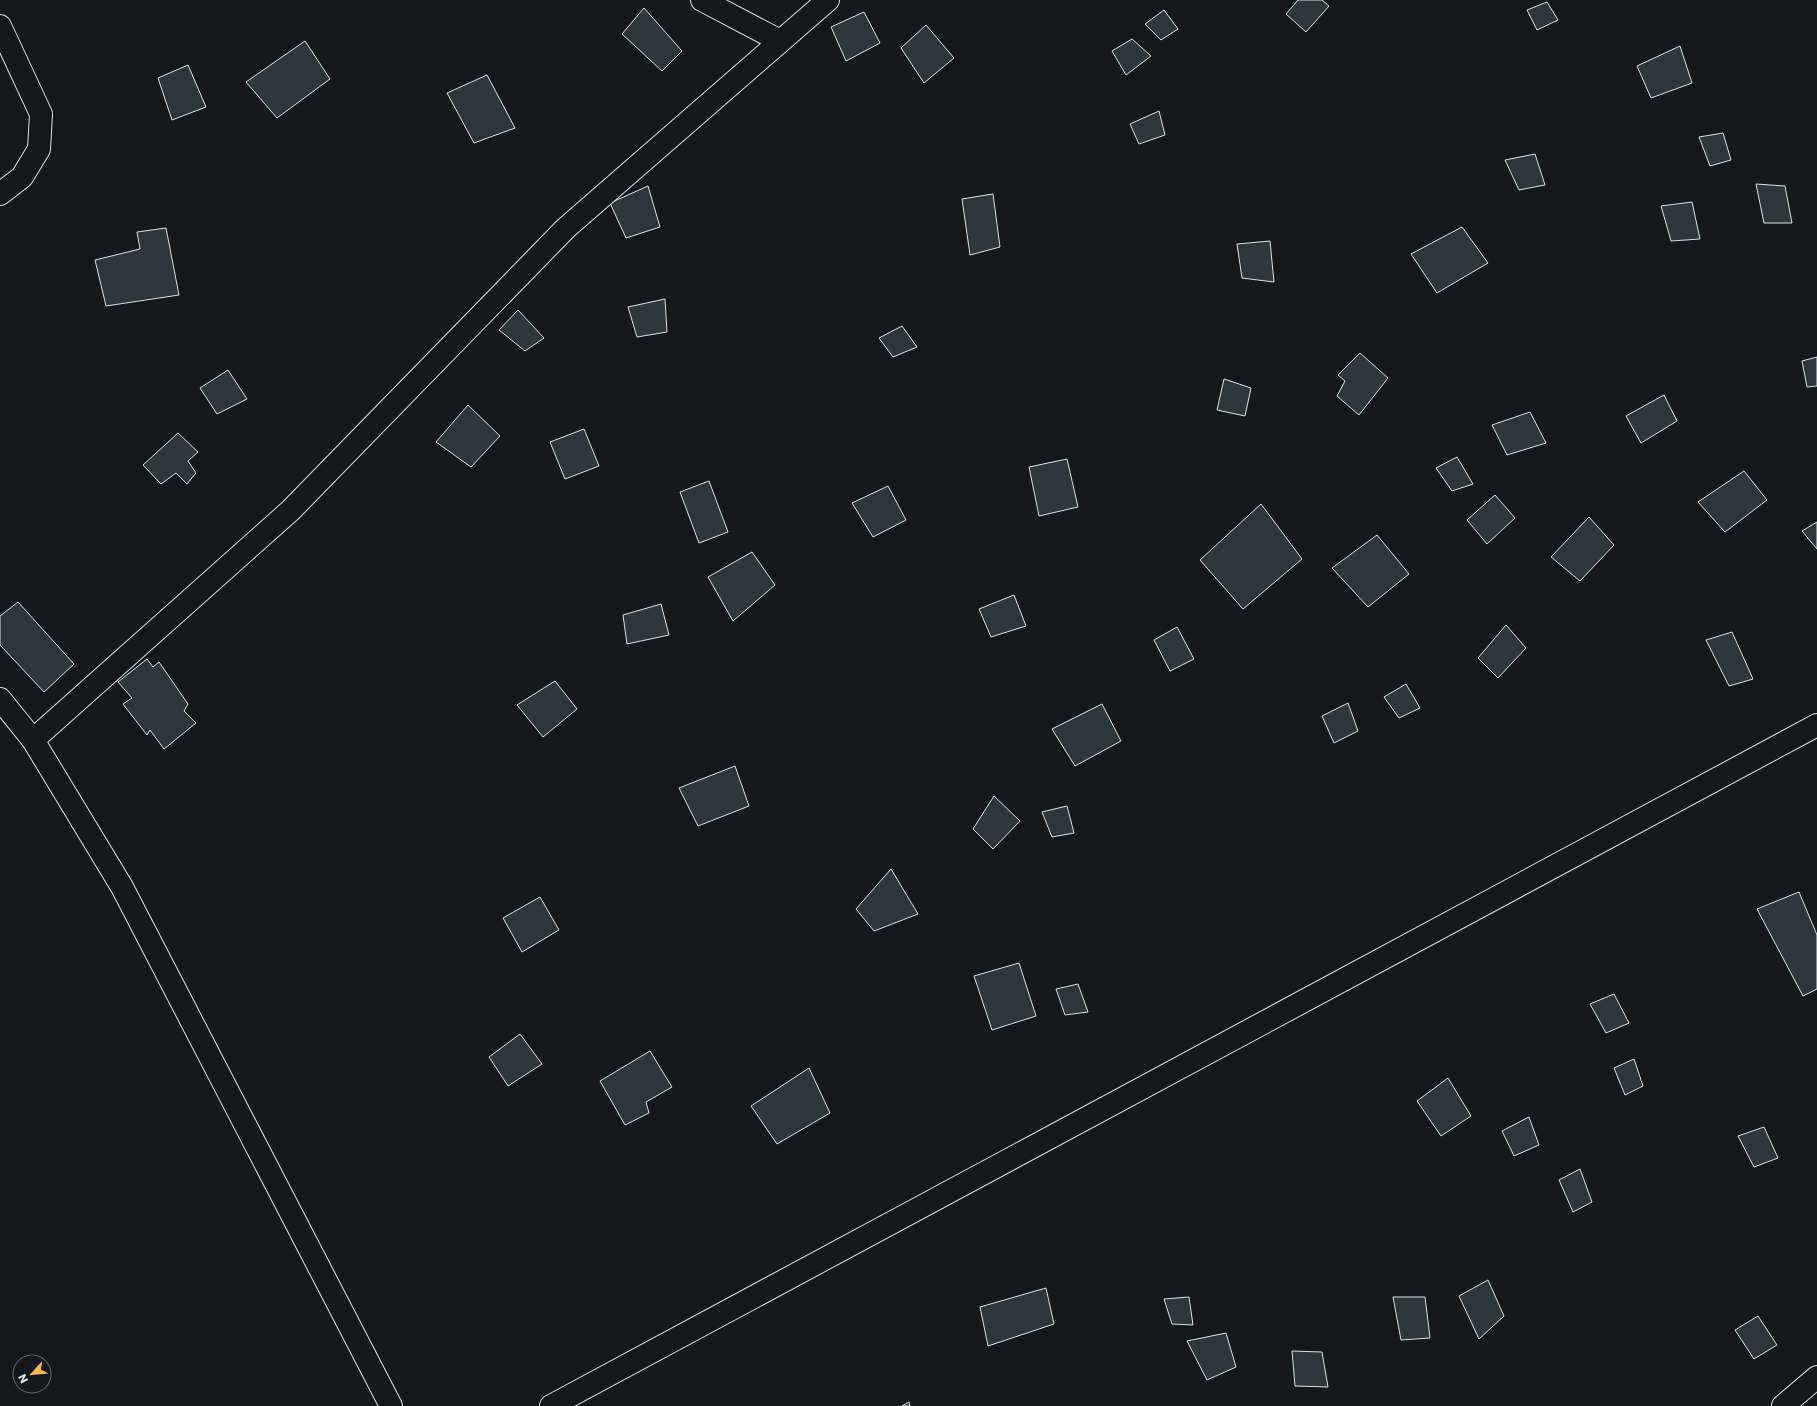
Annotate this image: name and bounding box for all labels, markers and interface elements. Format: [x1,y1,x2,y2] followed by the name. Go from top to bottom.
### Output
[12,1354,52,1394] north arrow
[14,1371,32,1386] text: N

